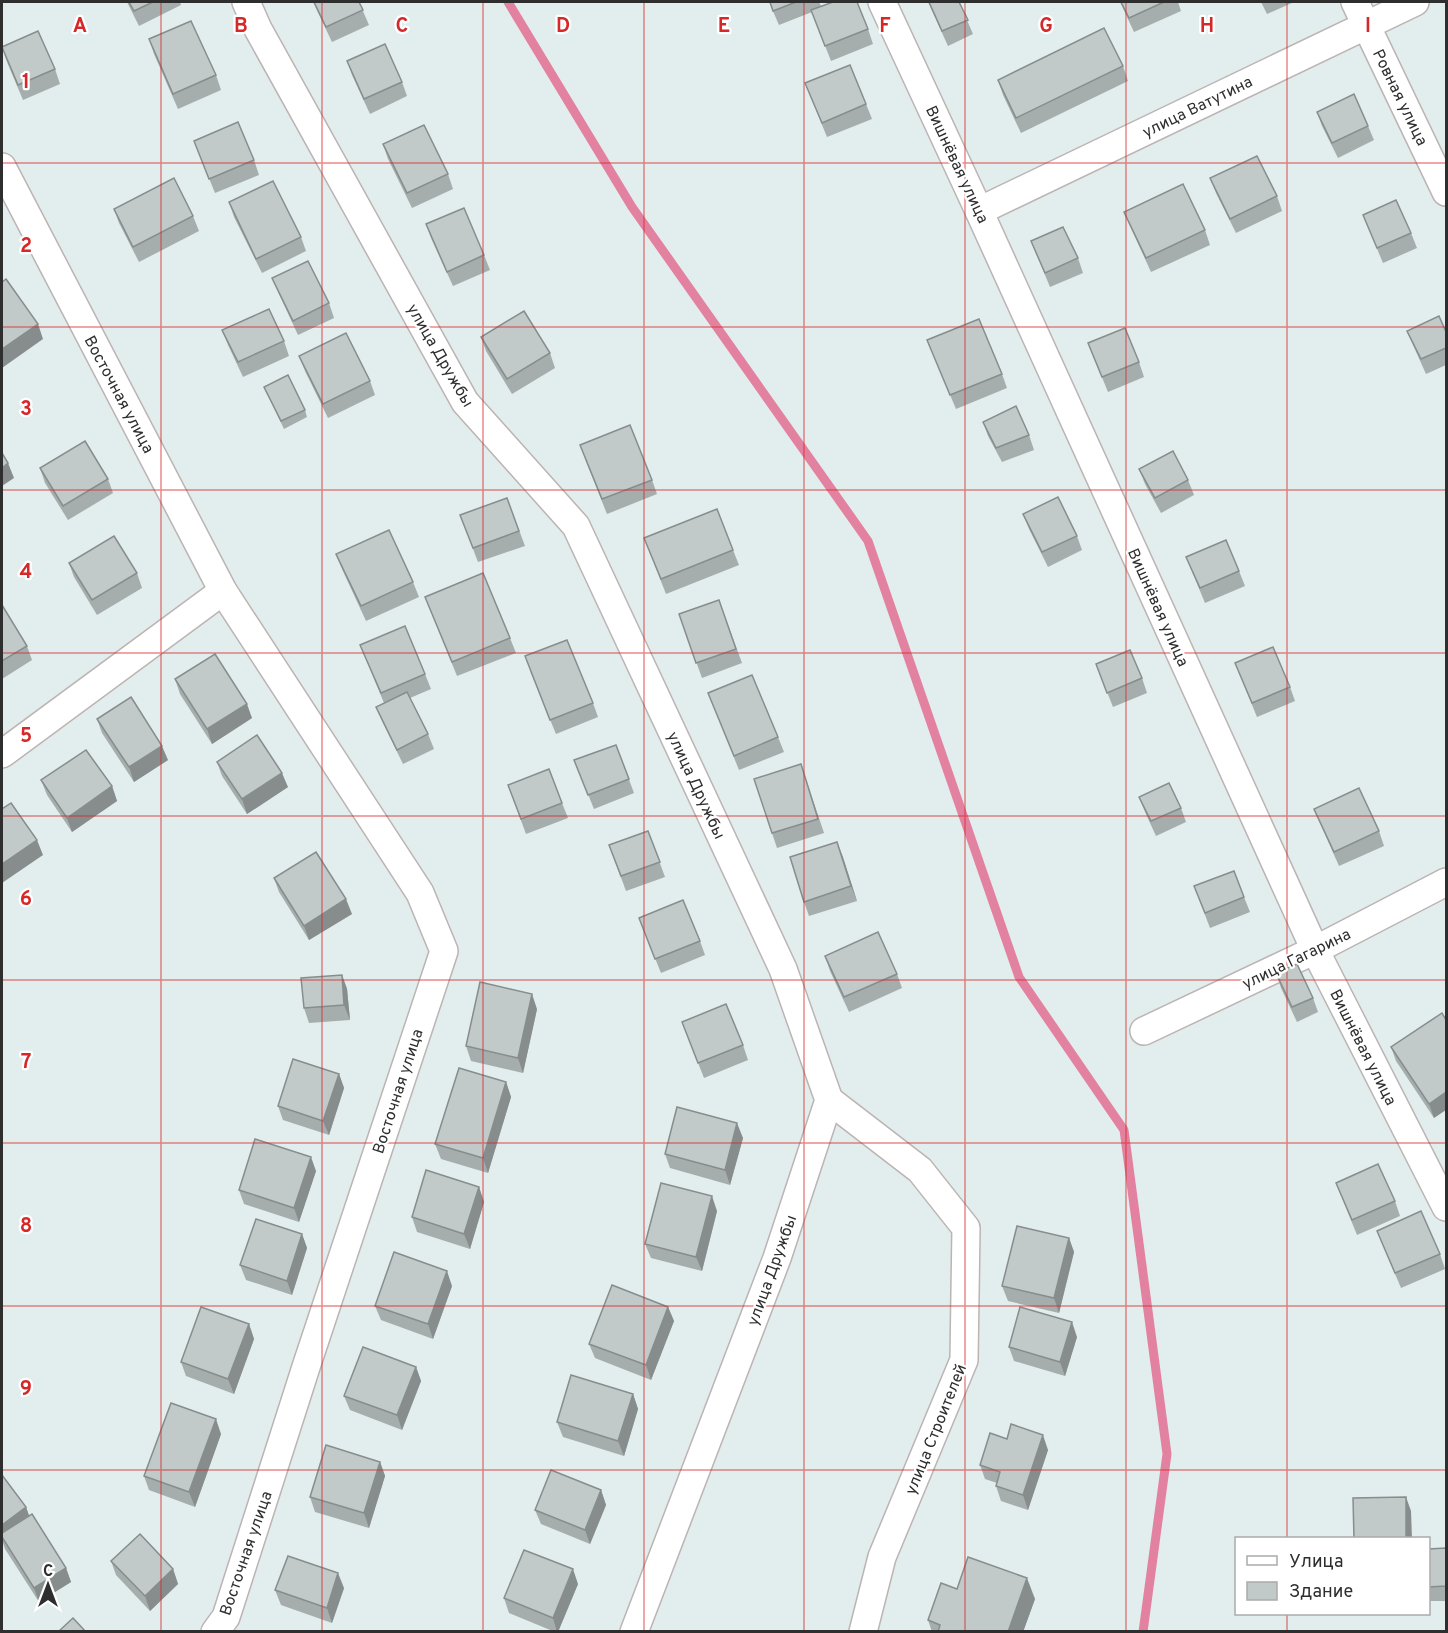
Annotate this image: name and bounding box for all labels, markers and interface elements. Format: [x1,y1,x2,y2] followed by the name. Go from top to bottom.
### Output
[73,14,87,40] text: A
[234,14,248,40] text: B
[396,14,408,40] text: C
[556,14,570,40] text: D
[718,14,730,40] text: E
[879,14,891,40] text: F
[1039,14,1053,40] text: G
[1200,14,1214,40] text: H
[1365,14,1371,40] text: I
[1367,46,1431,149] street label: Ровная улица
[22,70,30,96] text: 1
[1140,72,1256,143] street label: улица Ватутина
[920,103,992,227] street label: Вишнёвая улица
[20,234,32,260] text: 2
[402,301,477,411] street label: улица Дружбы
[79,333,158,457] street label: Восточная улица
[20,397,32,423] text: 3
[1122,545,1192,670] street label: Вишнёвая улица
[20,560,32,586] text: 4
[20,724,32,750] text: 5
[662,729,729,843] street label: улица Дружбы
[20,887,32,913] text: 6
[1239,925,1354,995] street label: улица Гагарина
[1324,986,1400,1109] street label: Вишнёвая улица
[369,1027,429,1157] street label: Восточная улица
[21,1050,31,1076] text: 7
[744,1213,802,1329] street label: улица Дружбы
[20,1214,32,1240] text: 8
[902,1362,972,1498] street label: улица Строителей
[20,1377,32,1403] text: 9
[216,1489,278,1619] street label: Восточная улица
[1235,1537,1430,1615] legend
[1289,1551,1343,1574] text: Улица
[18,1555,78,1615] north arrow
[43,1562,53,1582] text: С
[1289,1581,1353,1604] text: Здание

